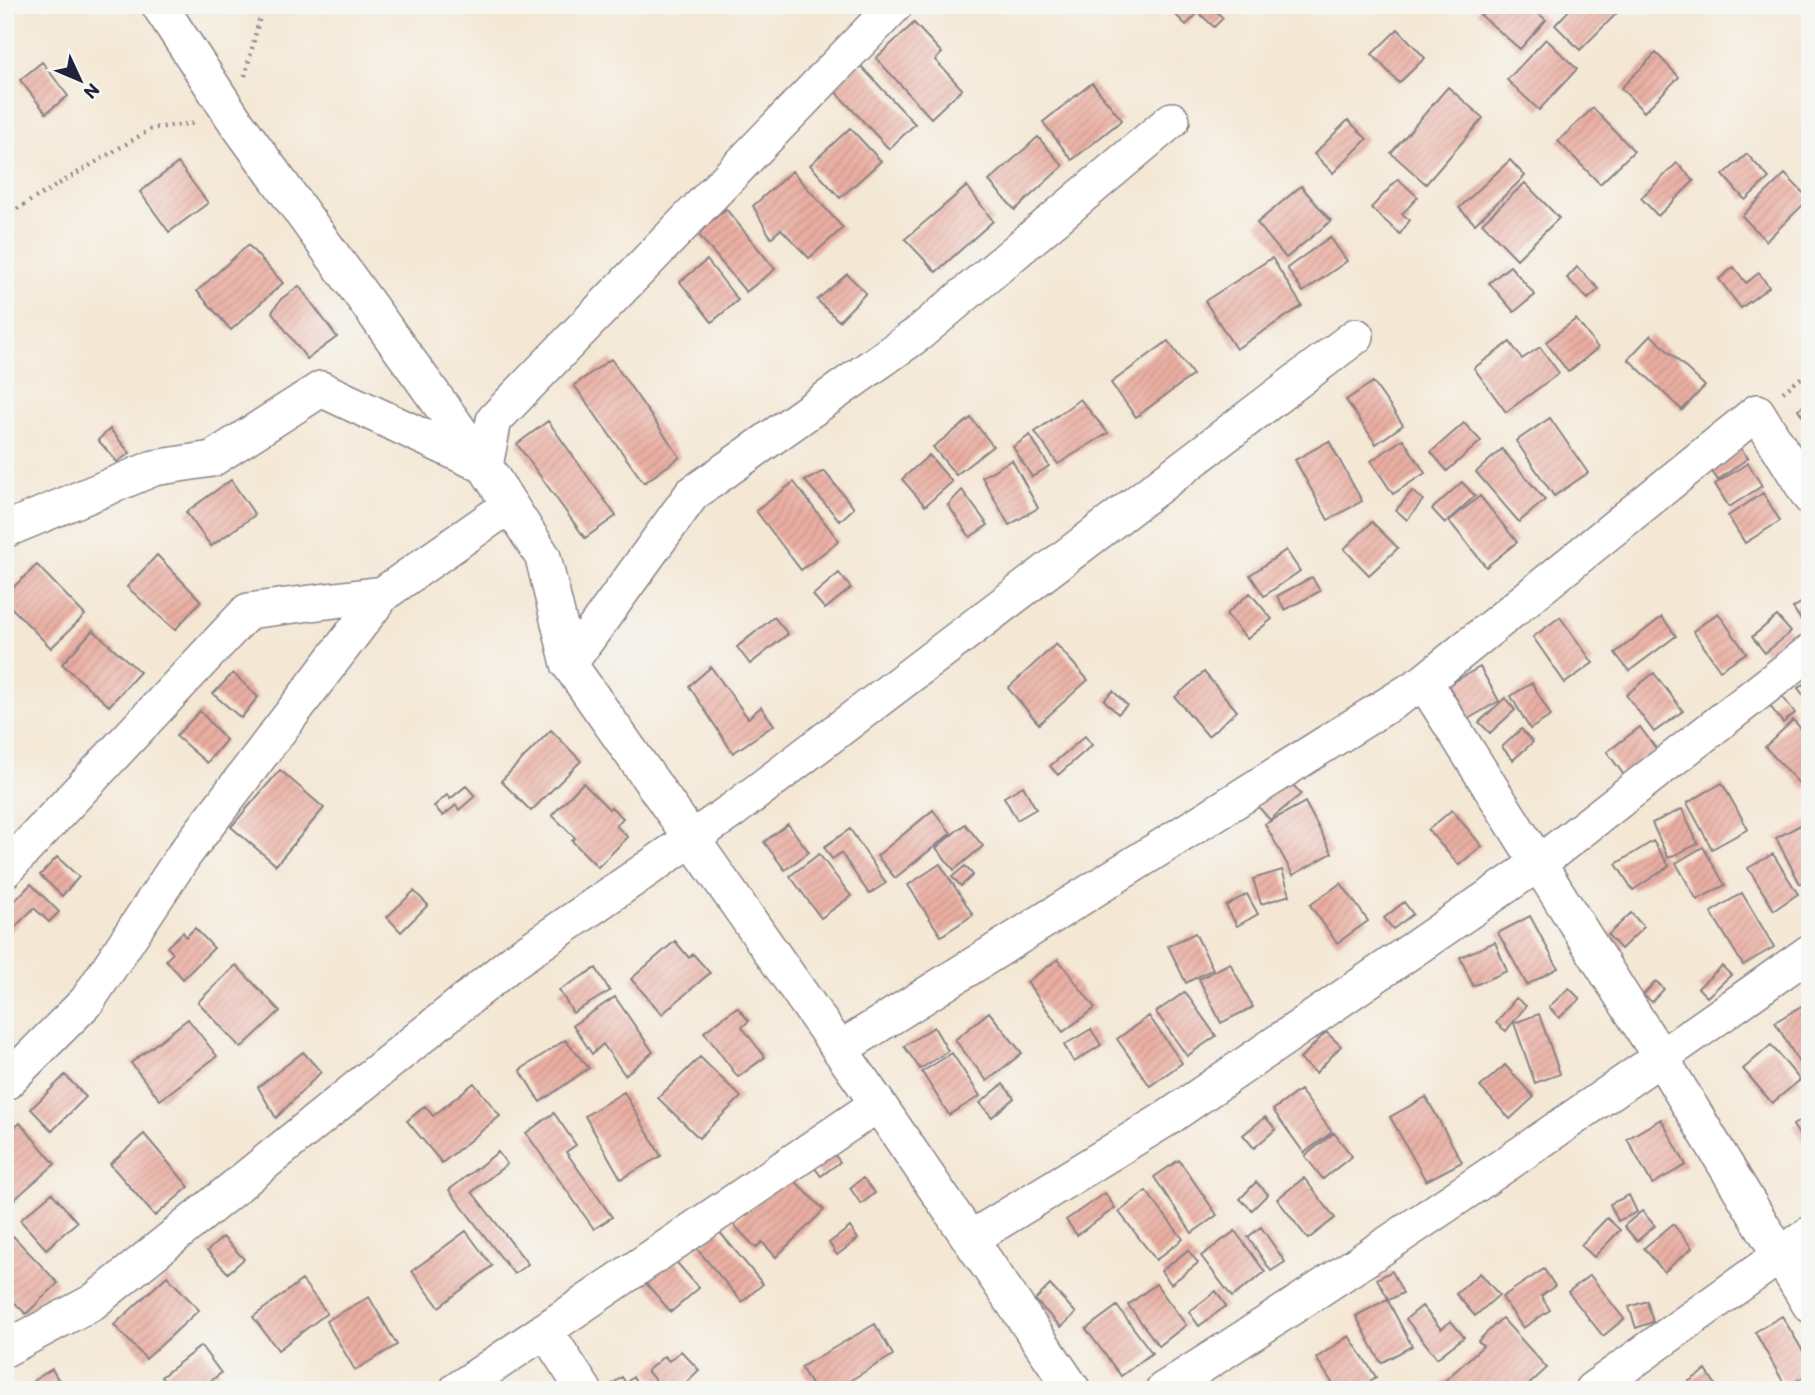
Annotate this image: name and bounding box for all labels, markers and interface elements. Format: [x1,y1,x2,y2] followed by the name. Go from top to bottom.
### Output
[46,46,116,116] north arrow
[79,79,105,104] text: N

